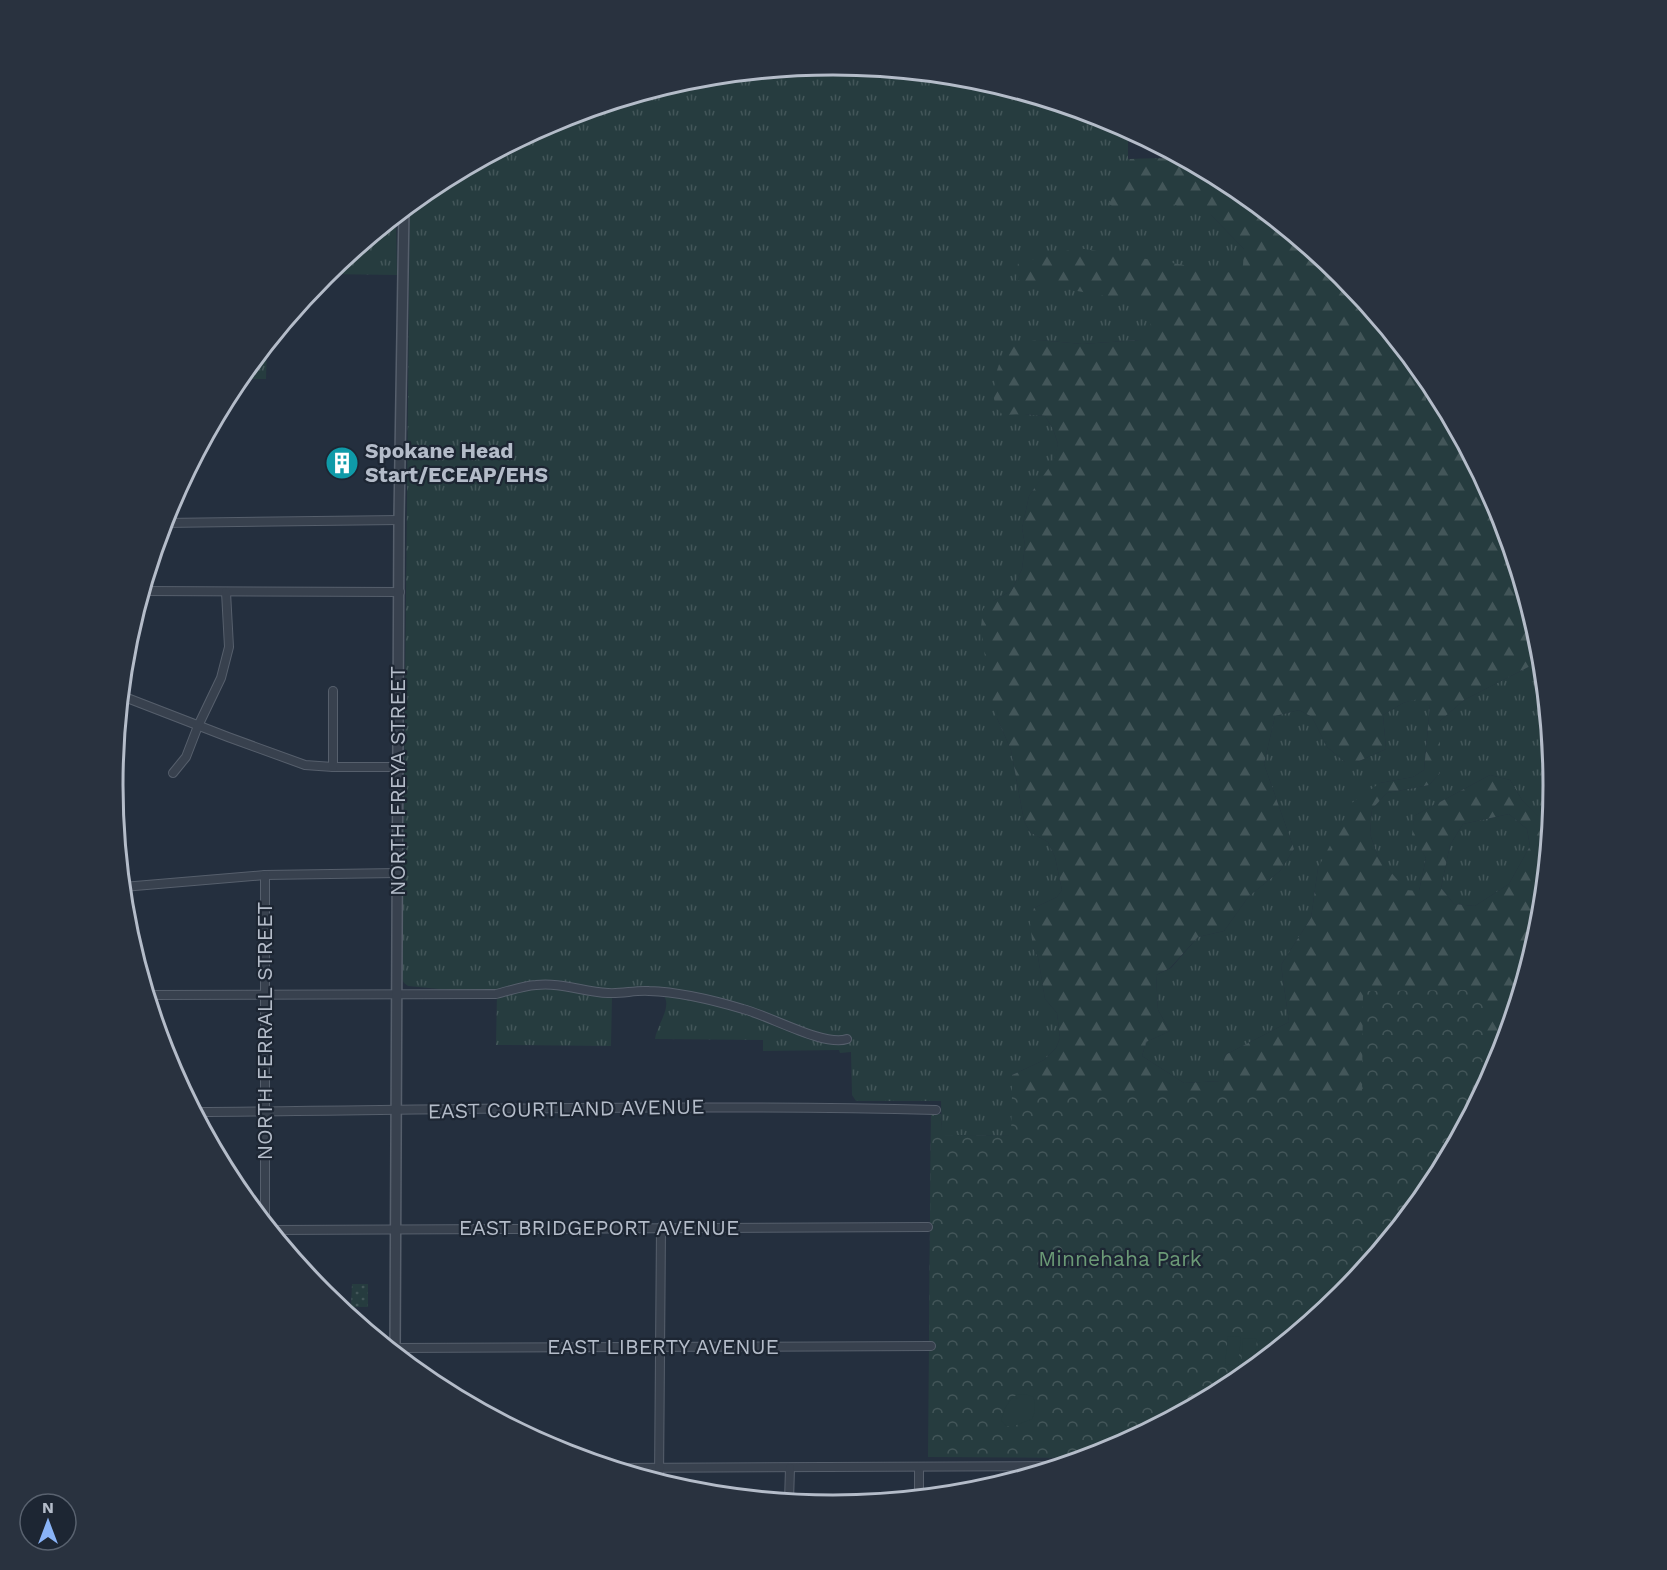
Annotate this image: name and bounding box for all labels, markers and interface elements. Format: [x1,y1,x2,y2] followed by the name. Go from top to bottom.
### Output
[365,438,548,487] place label: Spokane Head Start/ECEAP/EHS
[324,445,360,481] building icon: Spokane Head Start/ECEAP/EHS
[385,666,410,896] street label: NORTH FREYA STREET
[252,901,277,1160] street label: NORTH FERRALL STREET
[427,1094,705,1123] street label: EAST COURTLAND AVENUE
[459,1215,739,1240] street label: EAST BRIDGEPORT AVENUE
[1038,1246,1202,1271] park label: Minnehaha Park
[547,1334,779,1359] street label: EAST LIBERTY AVENUE
[18,1492,78,1552] north arrow
[42,1498,54,1517] text: N

